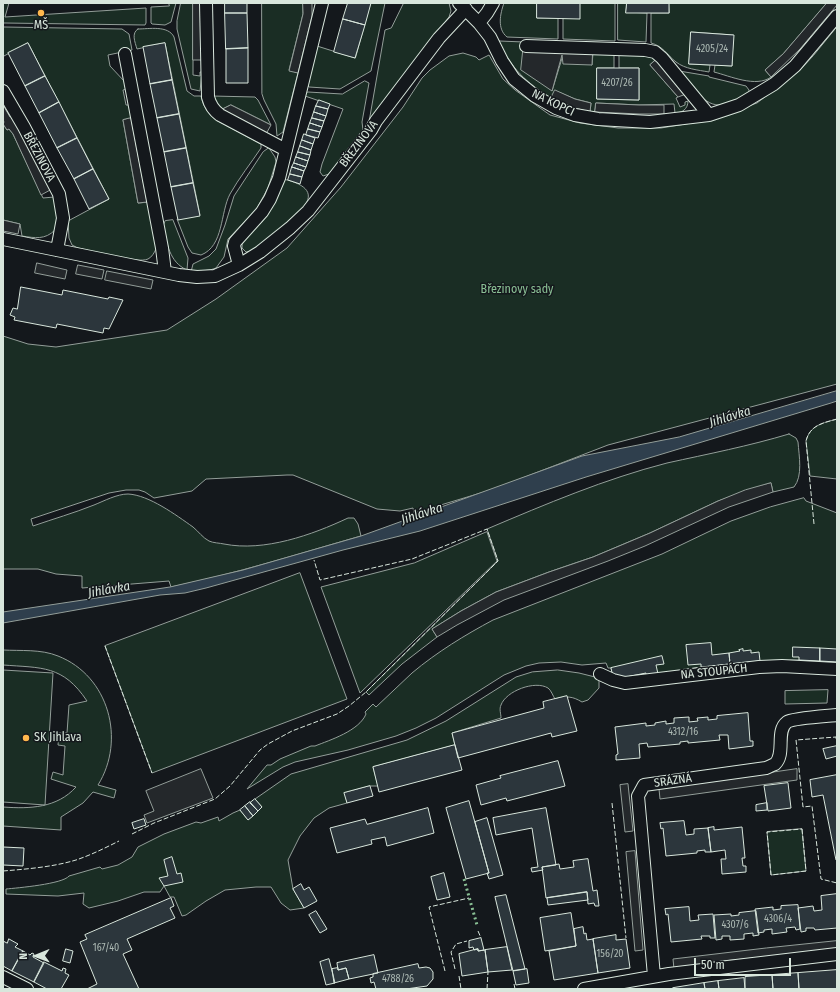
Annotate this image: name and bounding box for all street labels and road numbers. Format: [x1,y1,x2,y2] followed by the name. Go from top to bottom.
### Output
[529,87,577,119] street label: NA KOPCI
[337,118,381,170] street label: BŘEZINOVA
[20,130,58,184] street label: BŘEZINOVA
[680,661,748,683] street label: NA STOUPÁCH
[653,771,693,791] street label: SRÁZNÁ

